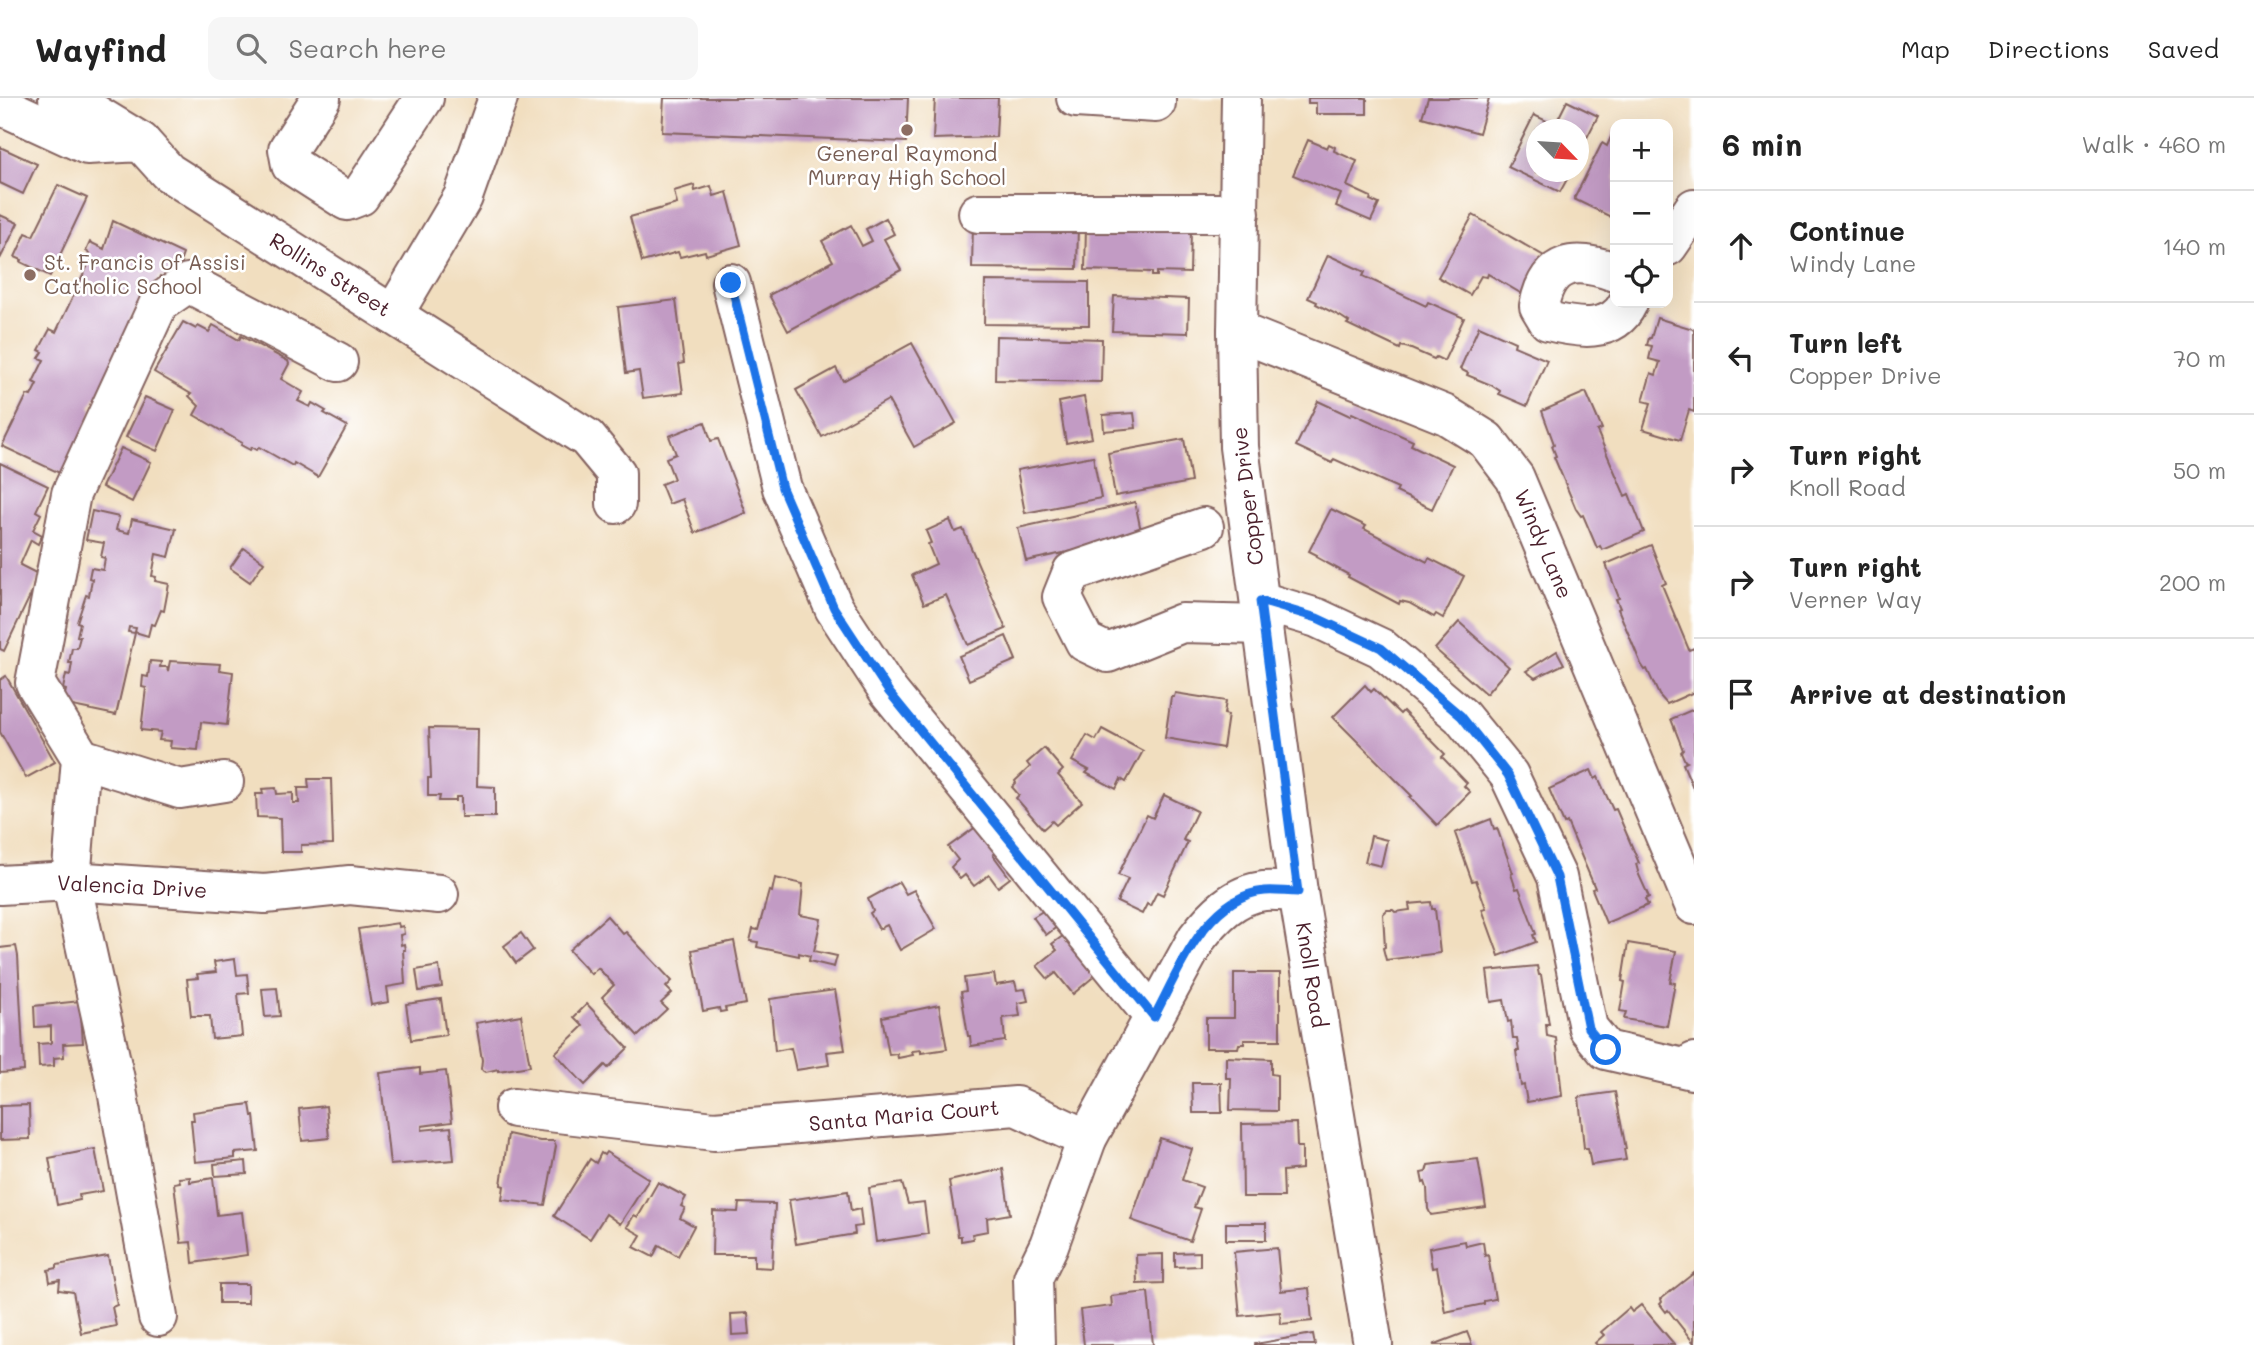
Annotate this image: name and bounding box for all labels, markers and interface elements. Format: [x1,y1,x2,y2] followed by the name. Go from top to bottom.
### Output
[208,17,698,80] search box
[35,27,166,70] text: Wayfind
[232,29,270,67] icon: search
[288,31,447,65] text: Search here
[1901,33,1950,64] text: Map
[1988,33,2110,64] text: Directions
[2148,33,2219,64] text: Saved
[1526,119,1589,182] north arrow
[1610,119,1673,308] map controls
[1610,119,1673,182] button: +
[899,122,915,138] marker: General Raymond Murray High School
[1722,124,1802,164] text: 6 min
[2081,129,2226,159] text: Walk · 460 m
[808,139,1006,190] place label: General Raymond Murray High School
[1610,182,1673,245] button: −
[1789,214,1905,248] text: Continue
[265,226,397,322] street label: Rollins Street
[1722,227,1760,265] icon: ahead
[2162,231,2226,261] text: 140 m
[1610,245,1673,308] button: locate
[44,248,246,299] place label: St. Francis of Assisi Catholic School
[1789,248,1916,278] text: Windy Lane
[22,267,38,283] marker: St. Francis of Assisi Catholic School
[715,267,746,298] route end
[1789,326,1902,360] text: Turn left
[1722,339,1760,377] icon: left
[2173,343,2226,373] text: 70 m
[1789,360,1941,390] text: Copper Drive
[1225,425,1268,567] street label: Copper Drive
[1789,438,1922,472] text: Turn right
[1722,451,1760,489] icon: right
[2173,455,2226,485] text: 50 m
[1789,472,1906,502] text: Knoll Road
[1509,485,1580,602] street label: Windy Lane
[1789,550,1922,584] text: Turn right
[1722,563,1760,601] icon: right
[2159,567,2226,597] text: 200 m
[1789,584,1922,614] text: Verner Way
[1722,675,1760,713] icon: arrive
[1789,677,2066,711] text: Arrive at destination
[56,868,208,903] street label: Valencia Drive
[1291,920,1334,1029] street label: Knoll Road
[1590,1034,1621,1065] route start
[808,1093,1000,1136] street label: Santa Maria Court

